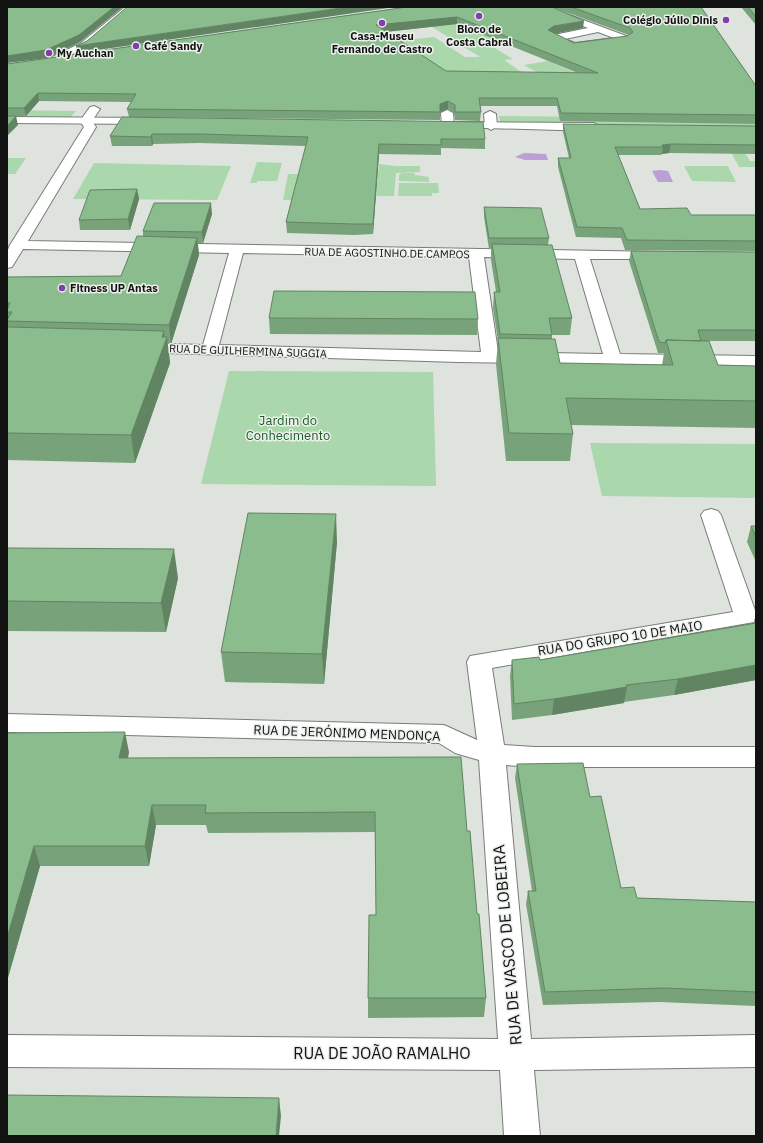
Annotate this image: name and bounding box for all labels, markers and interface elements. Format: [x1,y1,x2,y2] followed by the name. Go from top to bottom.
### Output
[474,11,484,21] marker: Bloco de Costa Cabral
[623,13,718,27] place label: Colégio Júlio Dinis
[721,15,731,25] marker: Colégio Júlio Dinis
[377,18,387,28] marker: Casa-Museu Fernando de Castro
[446,22,513,49] place label: Bloco de Costa Cabral
[332,29,432,56] place label: Casa-Museu Fernando de Castro
[144,39,202,53] place label: Café Sandy
[131,41,141,51] marker: Café Sandy
[57,46,114,60] place label: My Auchan
[44,48,54,58] marker: My Auchan
[304,245,470,261] street label: RUA DE AGOSTINHO DE CAMPOS
[70,281,158,295] place label: Fitness UP Antas
[57,283,67,293] marker: Fitness UP Antas
[169,341,327,361] street label: RUA DE GUILHERMINA SUGGIA
[246,412,330,444] park label: Jardim do Conhecimento
[536,617,704,659] street label: RUA DO GRUPO 10 DE MAIO
[253,721,442,745] street label: RUA DE JERÓNIMO MENDONÇA
[488,844,526,1046] street label: RUA DE VASCO DE LOBEIRA
[293,1043,471,1063] street label: RUA DE JOÃO RAMALHO

